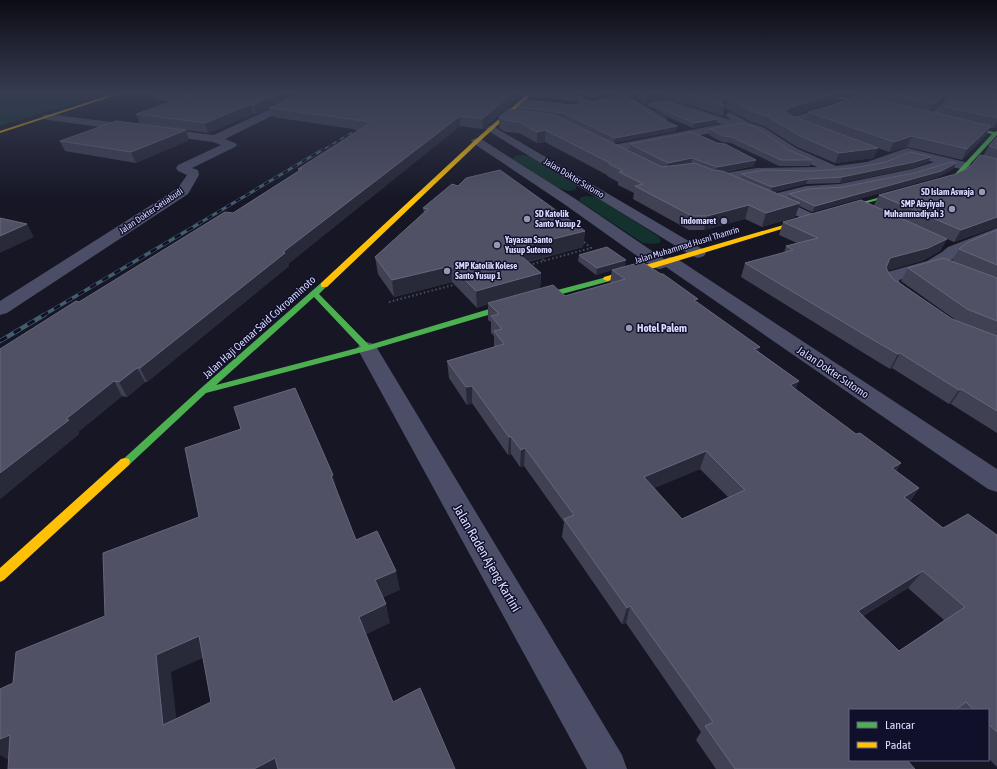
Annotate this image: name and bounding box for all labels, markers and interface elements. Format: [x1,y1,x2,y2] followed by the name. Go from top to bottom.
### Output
[542,156,606,200] street label: Jalan Dokter Sutomo
[117,186,185,236] street label: Jalan Dokter Setiabudi
[921,187,974,197] place label: SD Islam Aswaja
[977,187,987,197] marker: SD Islam Aswaja
[884,199,945,219] place label: SMP Aisyiyah Muhammadiyah 3
[947,204,957,214] marker: SMP Aisyiyah Muhammadiyah 3
[535,209,581,229] place label: SD Katolik Santo Yusup 2
[522,214,532,224] marker: SD Katolik Santo Yusup 2
[681,216,716,226] place label: Indomaret
[719,216,729,226] marker: Indomaret
[633,224,741,266] street label: Jalan Muhammad Husni Thamrin
[504,235,552,255] place label: Yayasan Santo Yusup Sutomo
[492,240,502,250] marker: Yayasan Santo Yusup Sutomo
[455,261,517,281] place label: SMP Katolik Kolese Santo Yusup 1
[442,266,452,276] marker: SMP Katolik Kolese Santo Yusup 1
[200,273,318,381] street label: Jalan Haji Oemar Said Cokroaminoto
[637,322,687,334] place label: Hotel Palem
[624,323,634,333] marker: Hotel Palem
[795,344,871,400] street label: Jalan Dokter Sutomo
[450,502,524,614] street label: Jalan Raden Ajeng Kartini
[849,709,989,761] legend
[885,718,915,732] text: Lancar
[885,738,911,752] text: Padat

